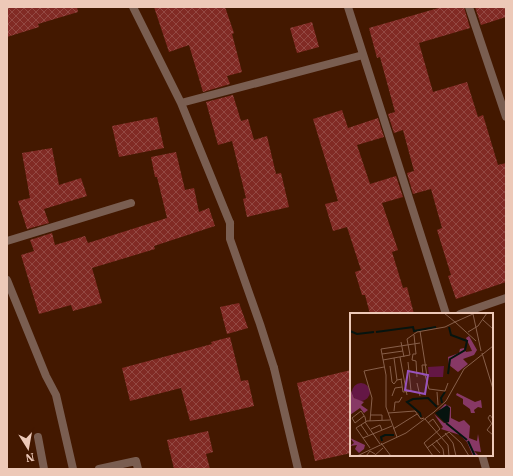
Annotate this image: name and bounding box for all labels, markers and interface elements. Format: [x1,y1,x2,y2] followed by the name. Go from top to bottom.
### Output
[350,313,493,456] inset map
[8,428,48,468] north arrow
[24,450,36,466] text: N

